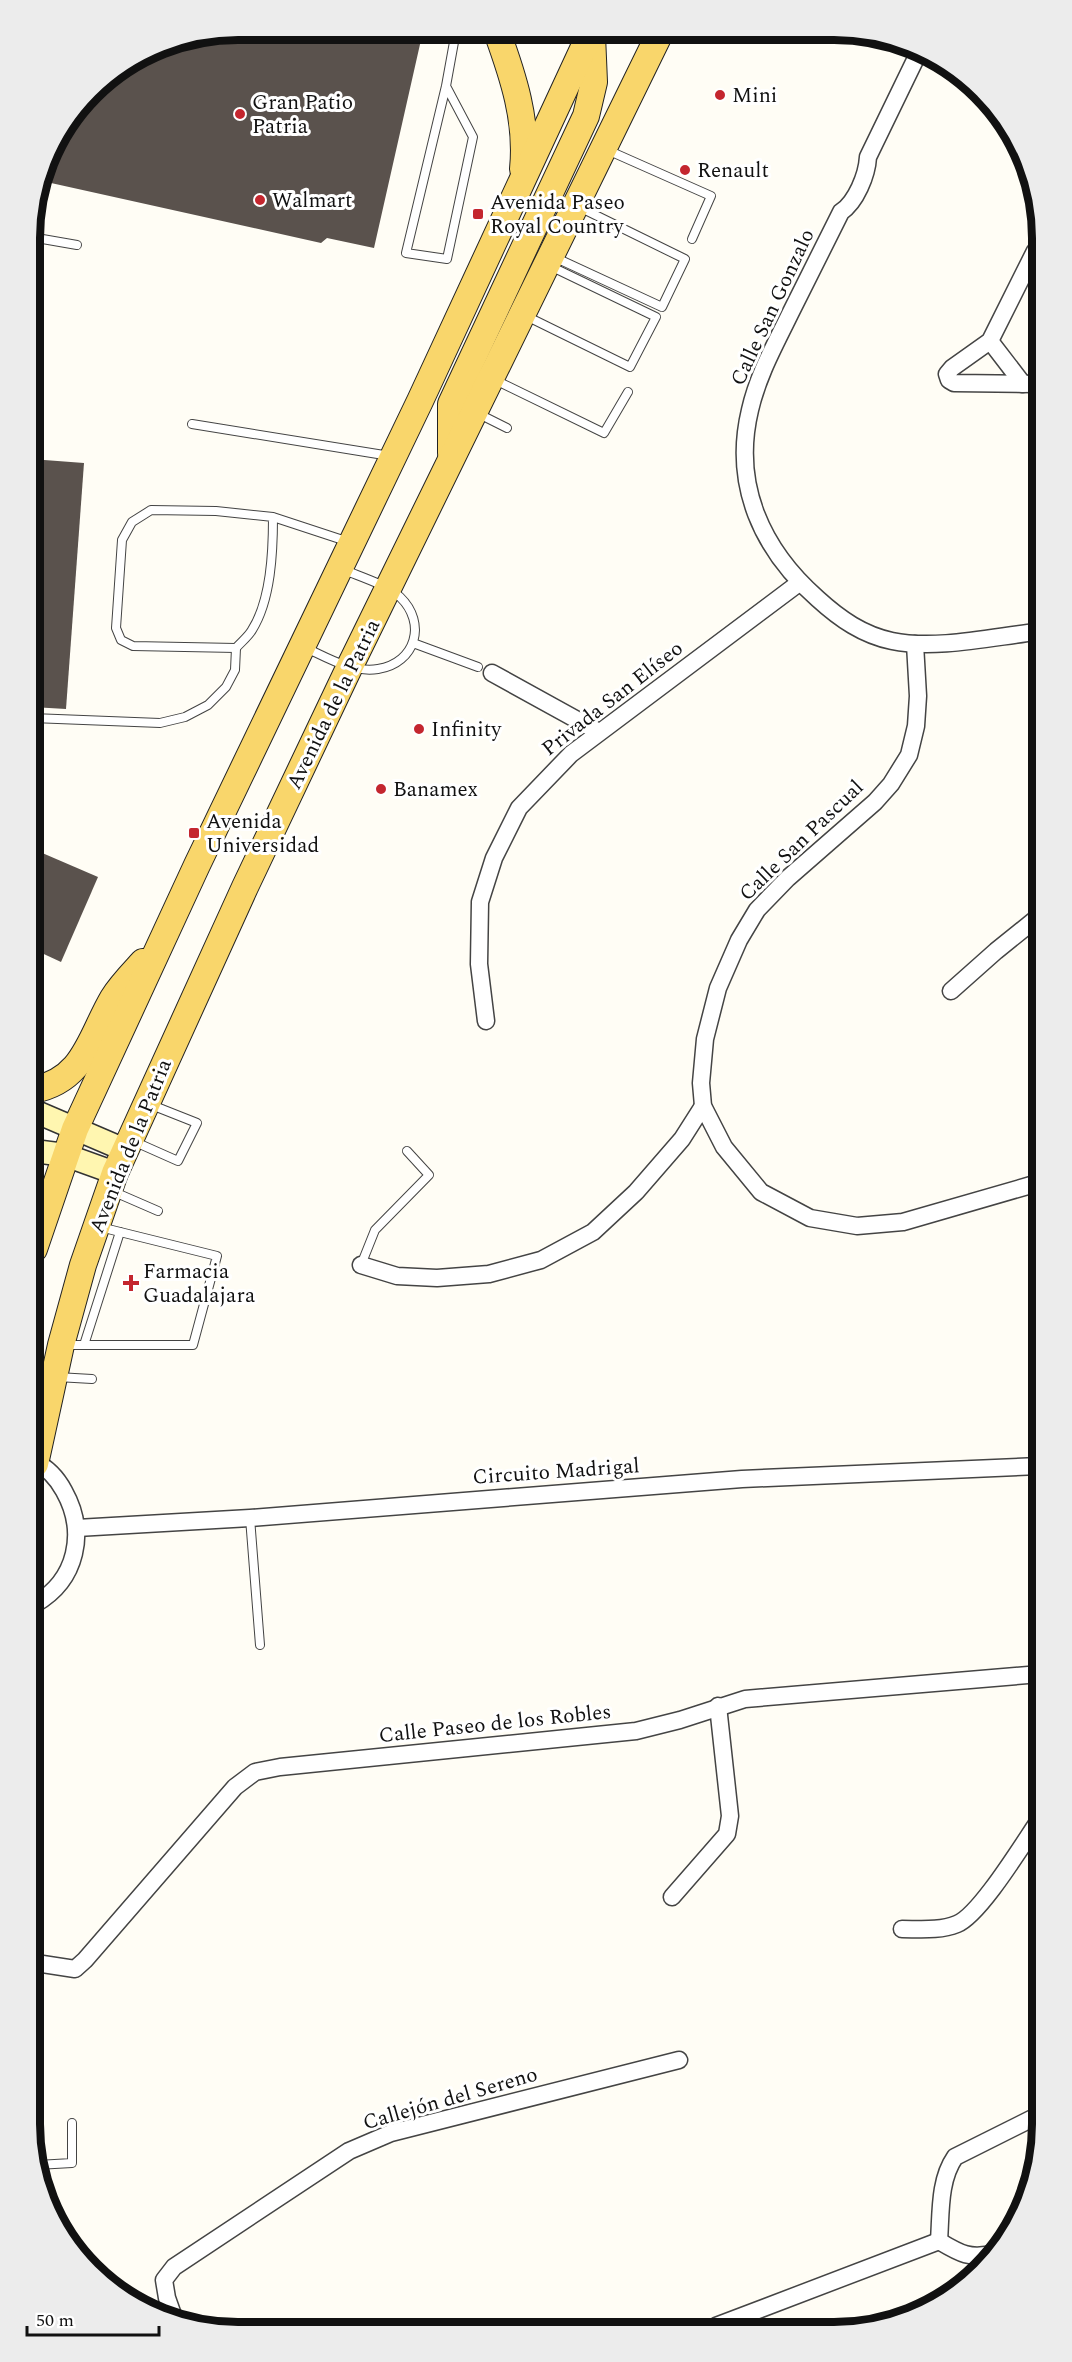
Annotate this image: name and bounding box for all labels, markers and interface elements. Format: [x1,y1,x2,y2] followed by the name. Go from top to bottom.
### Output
[732,80,777,112] place label: Mini
[252,87,353,143] place label: Gran Patio Patria
[713,88,727,102] marker: Mini
[233,107,247,121] marker: Gran Patio Patria
[697,155,769,187] place label: Renault
[678,163,692,177] marker: Renault
[272,185,353,217] place label: Walmart
[490,187,625,243] place label: Avenida Paseo Royal Country
[253,193,267,207] marker: Walmart
[471,207,485,221] marker: Avenida Paseo Royal Country
[723,224,823,391] street label: Calle San Gonzalo
[279,613,389,795] street label: Avenida de la Patria
[535,633,690,764] street label: Privada San Elíseo
[431,714,502,746] place label: Infinity
[412,722,426,736] marker: Infinity
[732,773,871,909] street label: Calle San Pascual
[393,774,478,806] place label: Banamex
[374,782,388,796] marker: Banamex
[206,806,319,862] place label: Avenida Universidad
[187,826,201,840] marker: Avenida Universidad
[81,1053,181,1239] street label: Avenida de la Patria
[143,1256,256,1312] place label: Farmacia Guadalajara
[124,1276,138,1290] marker: Farmacia Guadalajara
[472,1450,641,1494] street label: Circuito Madrigal
[377,1696,613,1752] street label: Calle Paseo de los Robles
[359,2059,541,2139] street label: Callejón del Sereno
[27,2299,159,2337] scale bar
[36,2307,74,2334] text: 50 m

